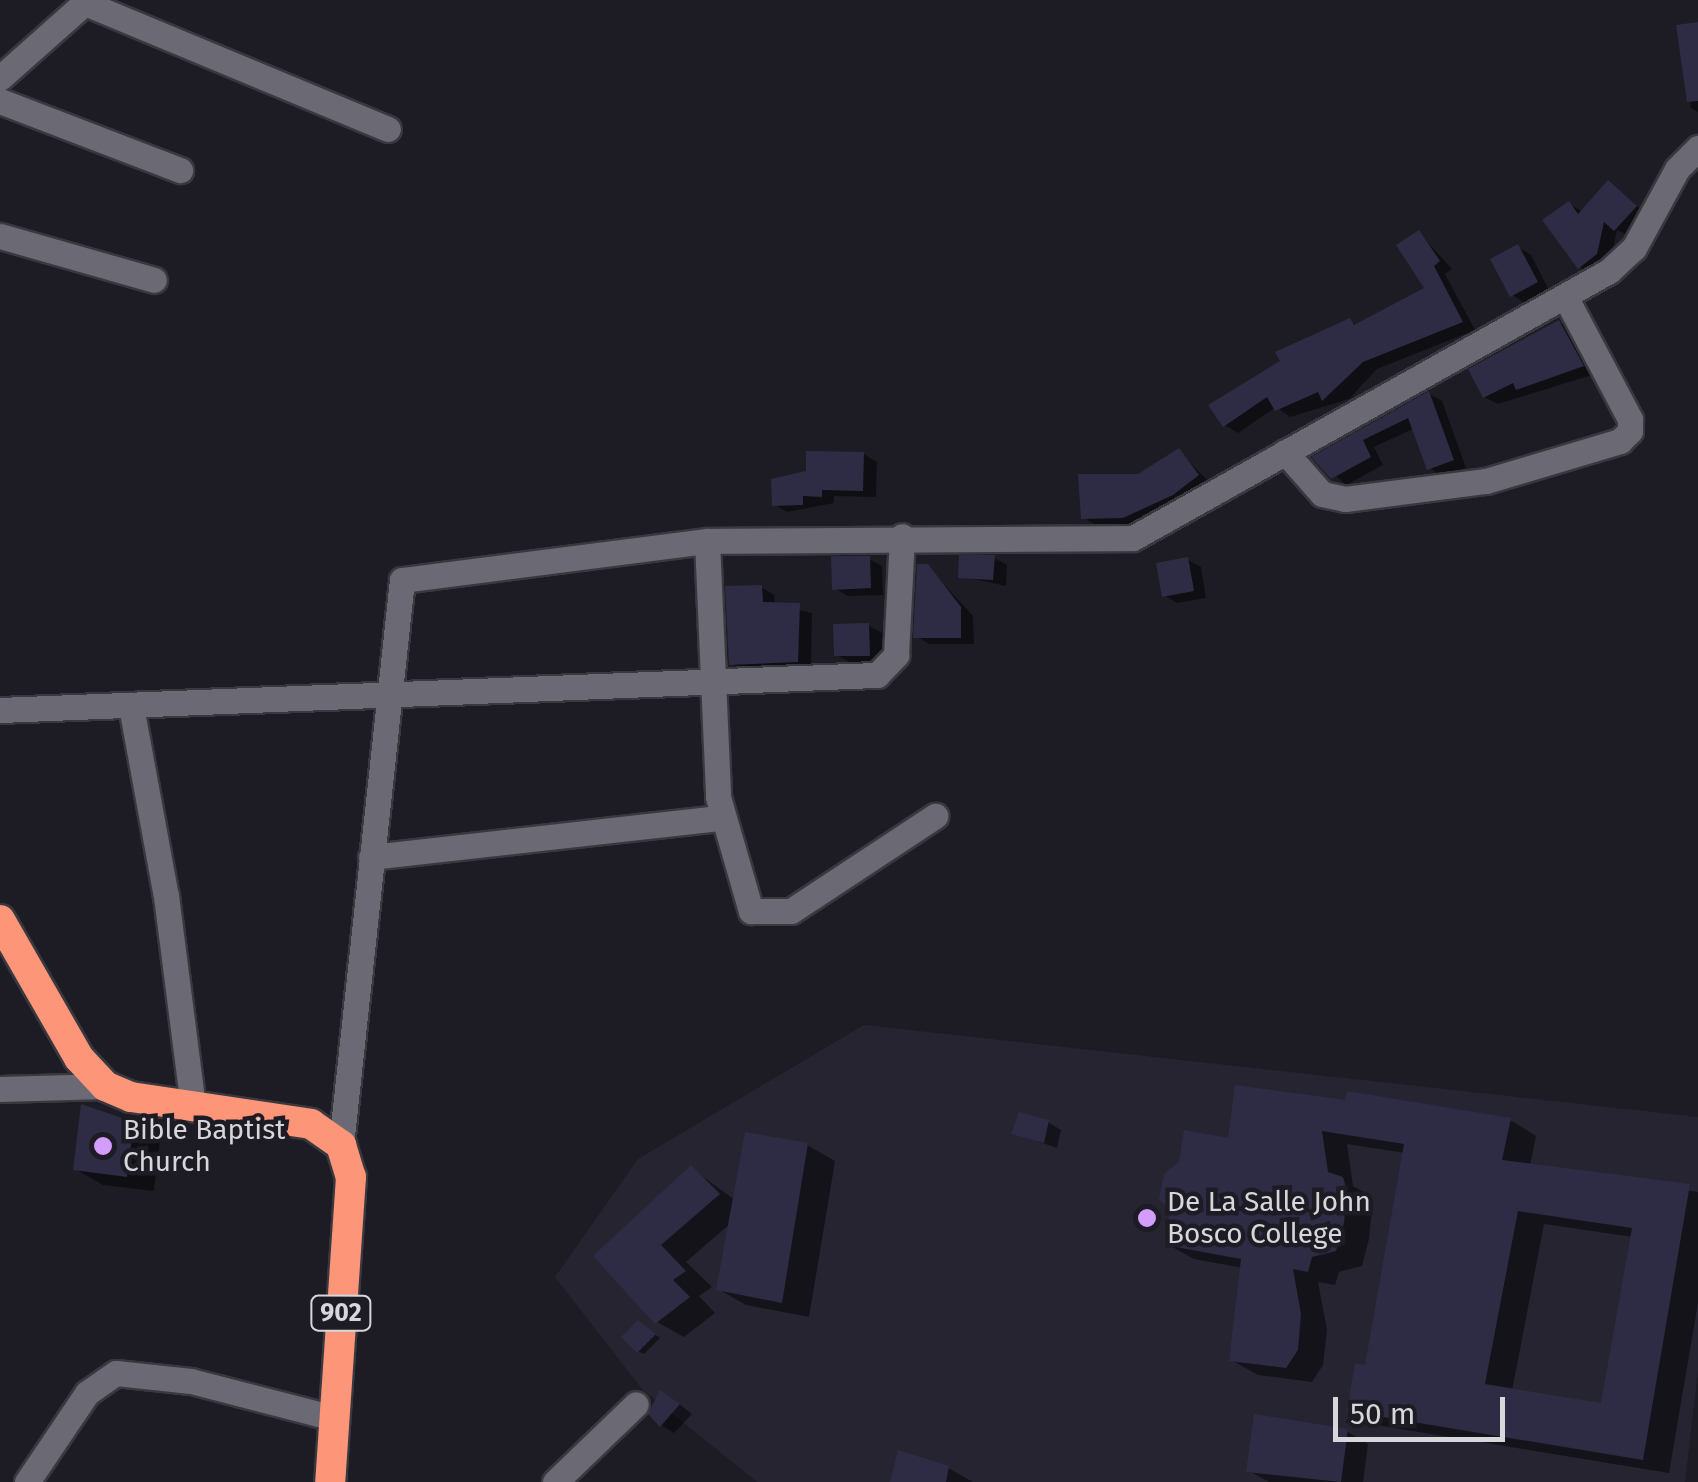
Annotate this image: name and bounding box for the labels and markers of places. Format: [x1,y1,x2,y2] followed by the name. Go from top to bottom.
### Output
[123,1113,285,1179] place label: Bible Baptist Church
[92,1135,114,1157] marker: Bible Baptist Church
[1167,1185,1371,1251] place label: De La Salle John Bosco College
[1136,1207,1158,1229] marker: De La Salle John Bosco College

